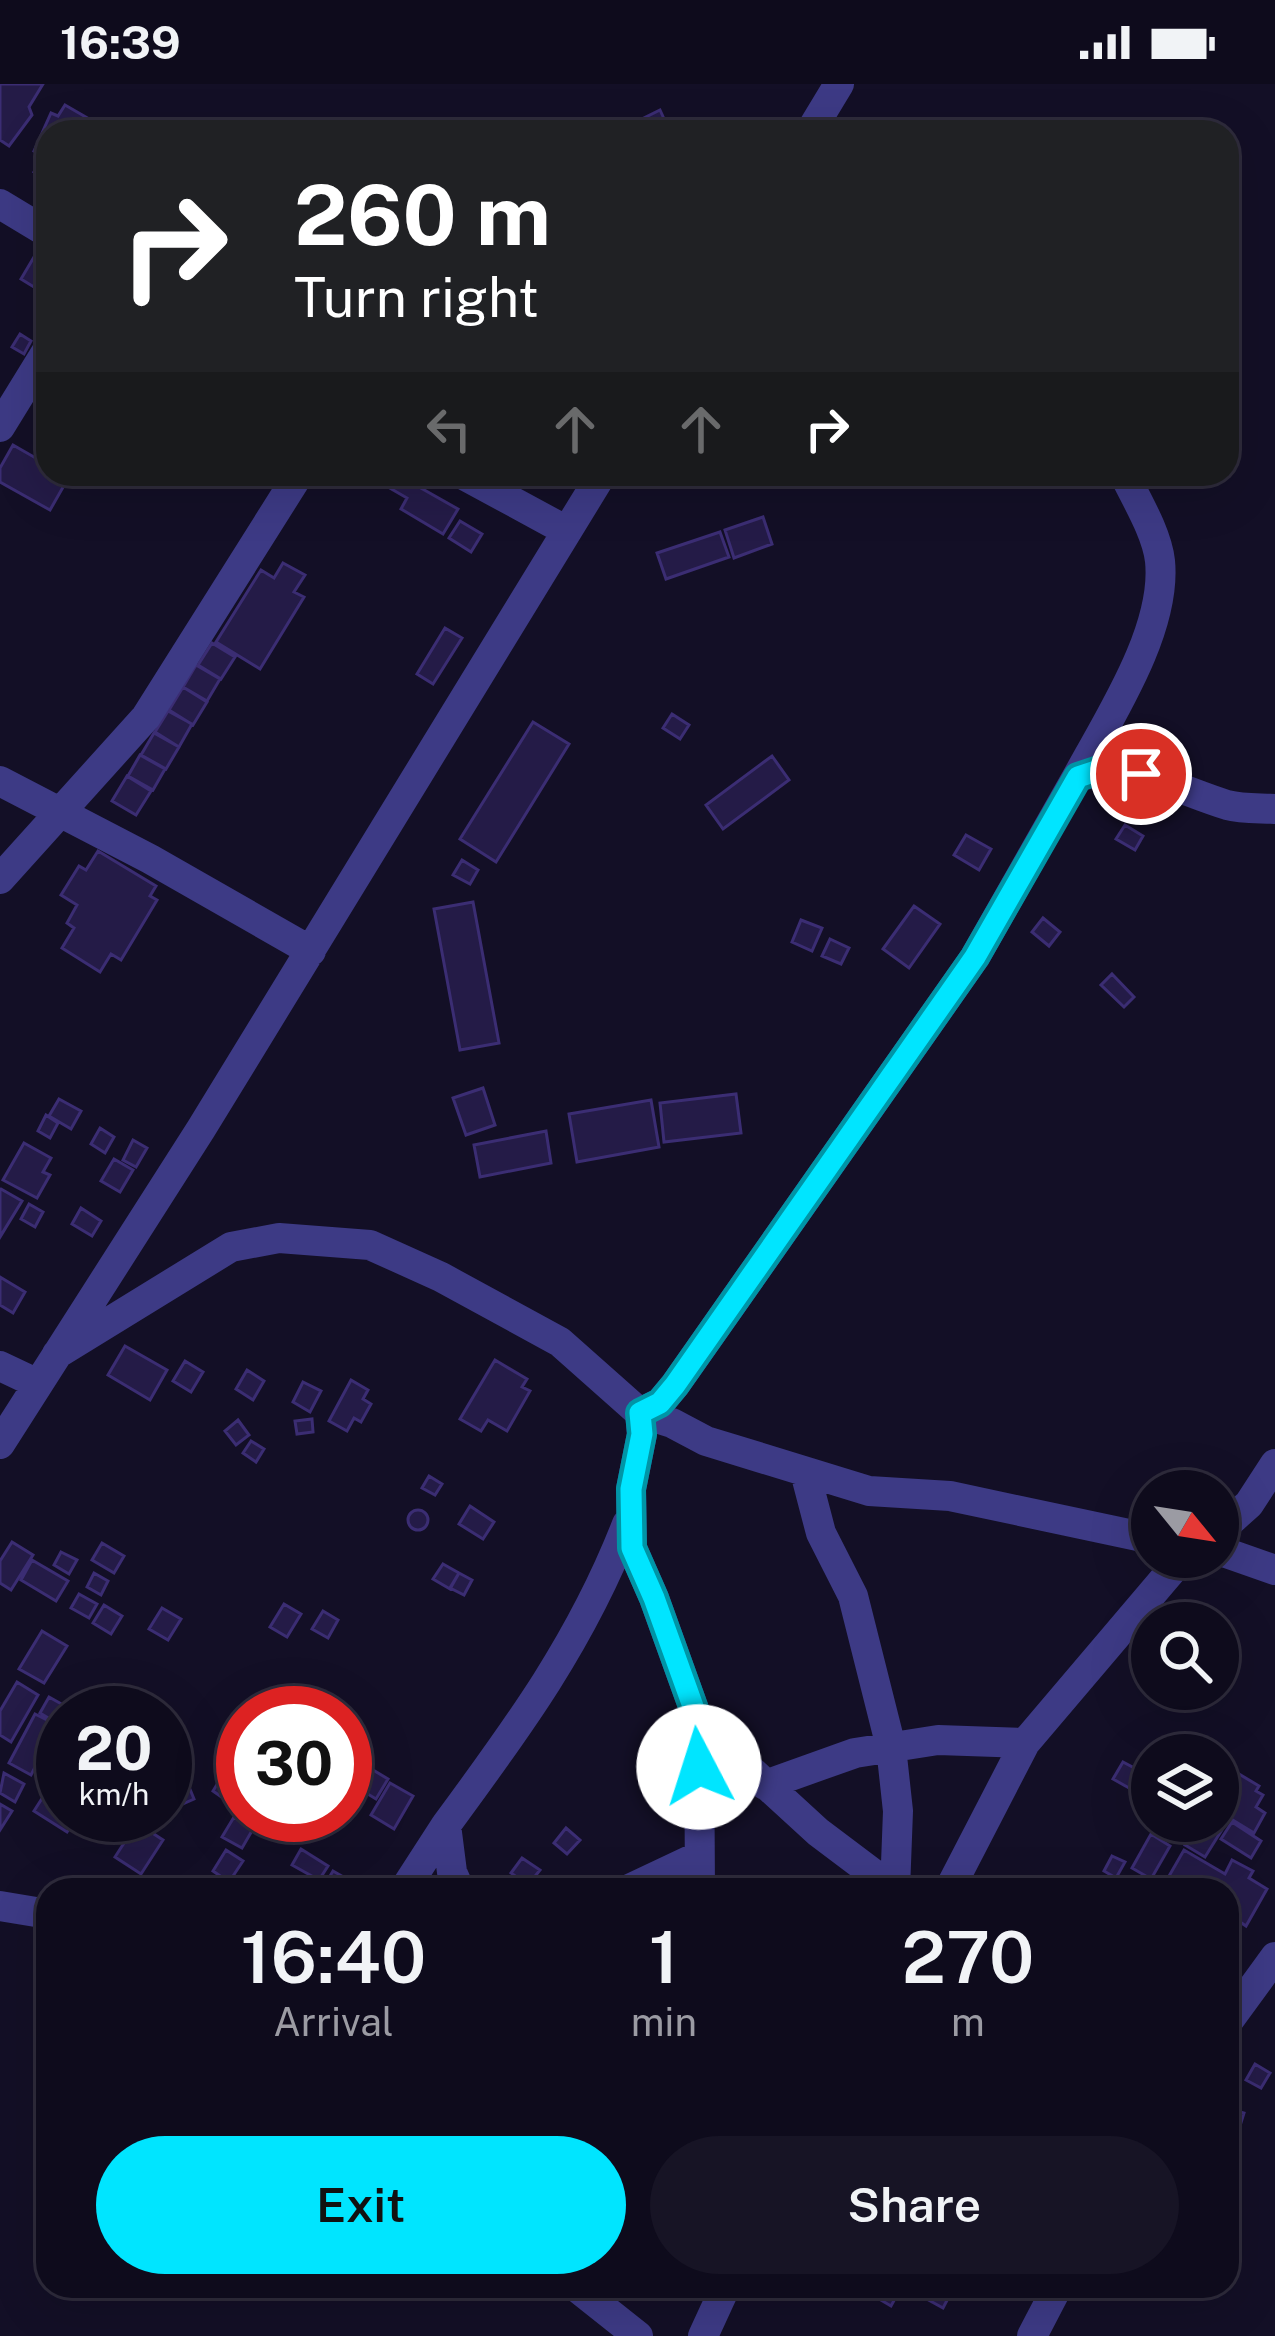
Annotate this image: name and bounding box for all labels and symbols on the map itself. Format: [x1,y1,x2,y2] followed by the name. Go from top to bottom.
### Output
[1090,723,1192,825] pin
[1131,1470,1239,1578] north arrow
[216,1686,372,1842] speed limit sign: 30
[636,1704,762,1830] position arrow

